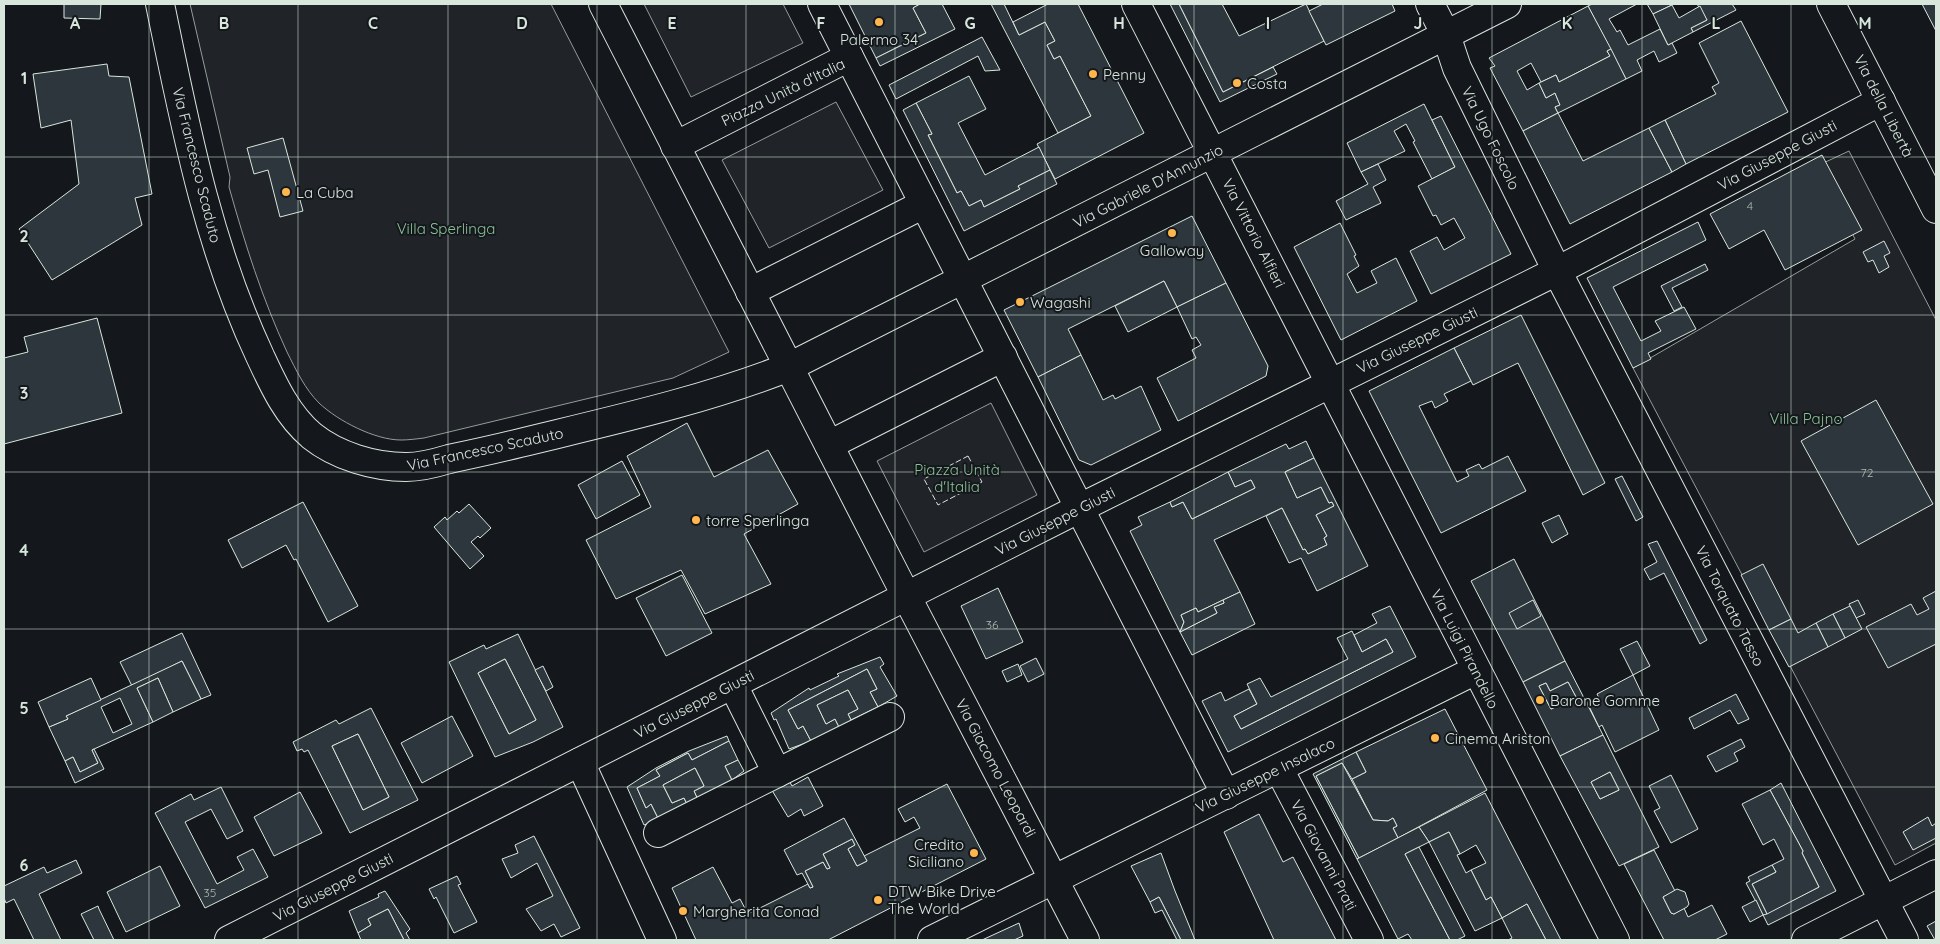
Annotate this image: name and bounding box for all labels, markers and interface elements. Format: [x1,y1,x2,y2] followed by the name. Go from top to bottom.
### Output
[70,13,81,33] text: A
[219,13,229,33] text: B
[368,13,378,33] text: C
[516,13,528,33] text: D
[667,13,677,33] text: E
[817,13,826,33] text: F
[964,13,976,33] text: G
[1113,13,1125,33] text: H
[1266,13,1270,33] text: I
[1414,13,1422,33] text: J
[1562,13,1572,33] text: K
[1712,13,1721,33] text: L
[1858,13,1872,33] text: M
[873,16,885,28] marker: Palermo 34
[840,30,918,49] place label: Palermo 34
[1850,51,1918,161] street label: Via della Libertà
[718,54,848,130] street label: Piazza Unità d'Italia
[1103,65,1146,84] place label: Penny
[21,68,27,88] text: 1
[1087,68,1099,80] marker: Penny
[1247,74,1287,93] place label: Costa
[1231,77,1243,89] marker: Costa
[1458,83,1524,193] street label: Via Ugo Foscolo
[168,85,226,245] street label: Via Francesco Scaduto
[1714,116,1840,194] street label: Via Giuseppe Giusti
[1070,140,1226,232] street label: Via Gabriele D'Annunzio
[1218,175,1290,291] street label: Via Vittorio Alfieri
[296,183,354,202] place label: La Cuba
[280,186,292,198] marker: La Cuba
[1747,198,1753,213] house number: 4
[397,219,495,238] park label: Villa Sperlinga
[19,226,29,246] text: 2
[1166,227,1178,239] marker: Galloway
[1140,241,1204,260] place label: Galloway
[1030,293,1091,312] place label: Wagashi
[1014,296,1026,308] marker: Wagashi
[1353,302,1481,378] street label: Via Giuseppe Giusti
[20,383,28,403] text: 3
[1769,409,1843,428] park label: Villa Pajno
[405,423,565,475] street label: Via Francesco Scaduto
[914,460,1000,496] park label: Piazza Unità d'Italia
[1861,465,1874,480] house number: 72
[992,483,1118,559] street label: Via Giuseppe Giusti
[706,511,809,530] place label: torre Sperlinga
[690,514,702,526] marker: torre Sperlinga
[19,540,29,560] text: 4
[1691,543,1769,669] street label: Via Torquato Tasso
[1427,586,1503,712] street label: Via Luigi Pirandello
[986,617,999,632] house number: 36
[631,666,757,742] street label: Via Giuseppe Giusti
[1550,691,1660,710] place label: Barone Gomme
[1534,694,1546,706] marker: Barone Gomme
[951,695,1041,841] street label: Via Giacomo Leopardi
[19,698,29,718] text: 5
[1445,729,1550,748] place label: Cinema Ariston
[1429,732,1441,744] marker: Cinema Ariston
[1192,733,1338,817] street label: Via Giuseppe Insalaco
[1287,796,1361,914] street label: Via Giovanni Prati
[908,835,964,871] place label: Credito Siciliano
[968,847,980,859] marker: Credito Siciliano
[270,849,396,925] street label: Via Giuseppe Giusti
[20,855,29,875] text: 6
[888,882,996,918] place label: DTW Bike Drive The World
[204,885,216,900] house number: 35
[872,894,884,906] marker: DTW Bike Drive The World
[693,902,819,921] place label: Margherita Conad
[677,905,689,917] marker: Margherita Conad

